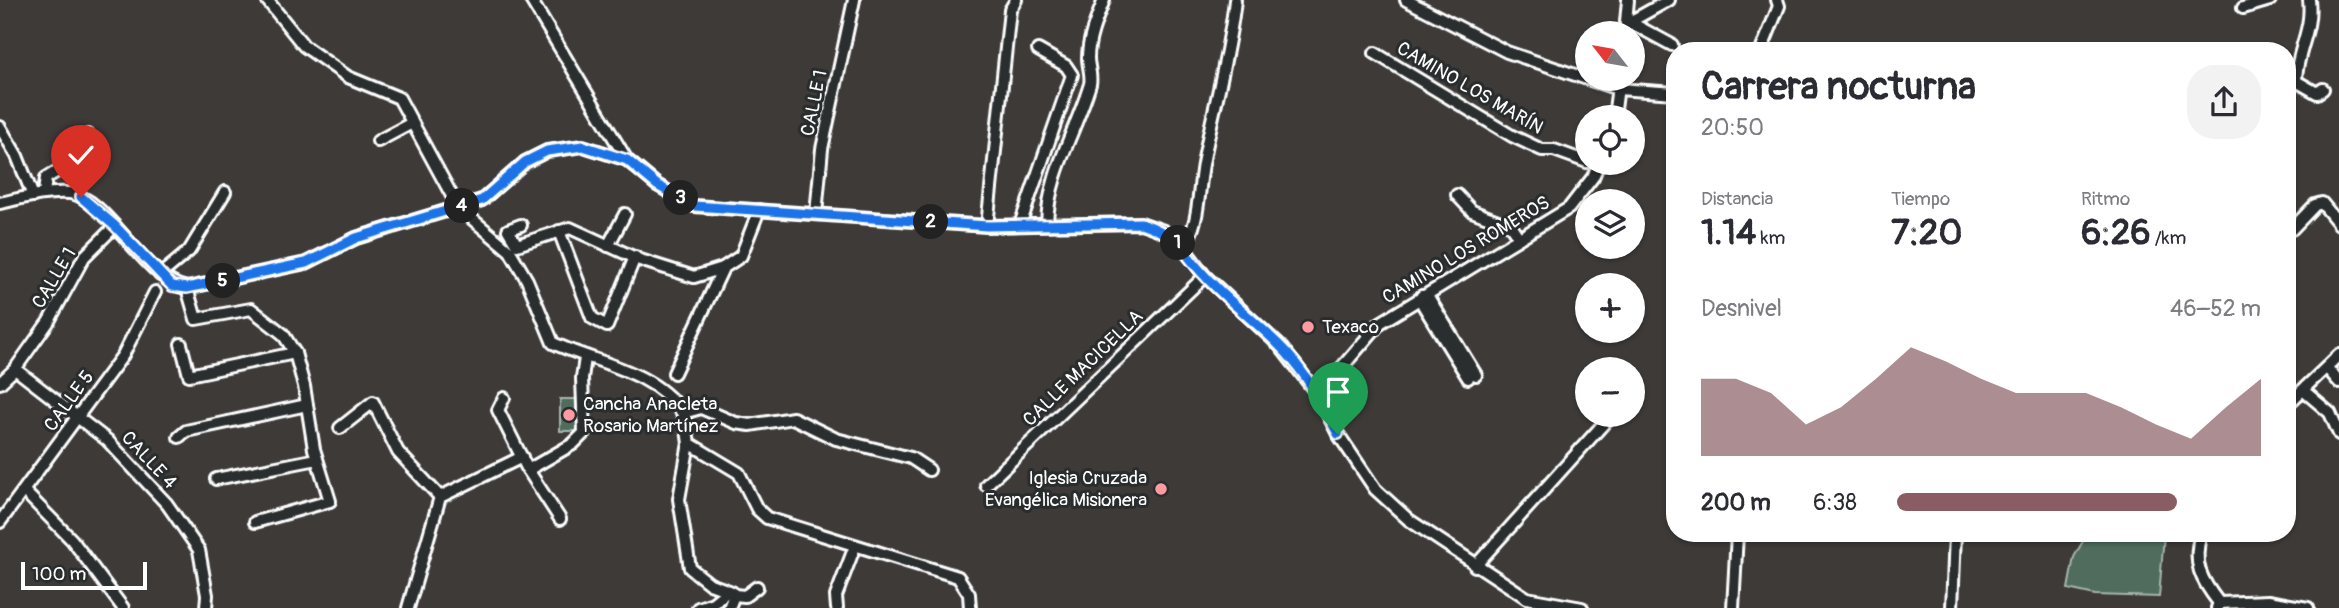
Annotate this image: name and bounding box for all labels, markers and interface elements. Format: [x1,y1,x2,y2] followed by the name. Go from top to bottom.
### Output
[1575,21,1645,91] north arrow
[1575,21,1645,427] map controls
[1392,36,1548,140] street label: CAMINO LOS MARÍN
[1701,63,1976,111] text: Carrera nocturna
[2187,65,2261,139] button: share
[795,68,833,138] street label: CALLE 1
[1575,105,1645,175] button: locate
[1701,113,1764,142] text: 20:50
[51,125,111,197] pin
[62,136,100,174] icon: check
[664,180,698,216] pin: 3
[675,185,686,209] text: 3
[1701,187,1773,211] text: Distancia
[1891,187,1950,211] text: Tiempo
[2081,187,2130,211] text: Ritmo
[444,188,480,224] pin: 4
[1575,189,1645,259] button: layers
[1378,191,1554,309] street label: CAMINO LOS ROMEROS
[456,193,467,217] text: 4
[914,204,948,240] pin: 2
[925,209,936,233] text: 2
[1701,211,1756,255] text: 1.14
[1891,211,1962,255] text: 7:20
[2081,211,2151,255] text: 6:26
[1160,226,1196,260] pin: 1
[1756,226,1785,250] text: km
[2151,226,2186,250] text: /km
[1174,230,1181,254] text: 1
[26,243,82,313] street label: CALLE 1
[206,264,241,298] pin: 5
[217,268,228,292] text: 5
[1575,273,1645,343] button: +
[1701,294,1782,323] text: Desnivel
[2170,294,2261,323] text: 46–52 m
[1018,305,1148,431] street label: CALLE MACICELLA
[1322,315,1379,339] place label: Texaco
[1300,319,1316,335] marker: Texaco
[1575,357,1645,427] button: −
[1308,362,1368,434] pin
[39,366,99,436] street label: CALLE 5
[1319,373,1357,411] icon: arrive
[583,392,718,438] place label: Cancha Anacleta Rosario Martínez
[561,407,577,423] marker: Cancha Anacleta Rosario Martínez
[116,426,182,494] street label: CALLE 4
[985,466,1147,512] place label: Iglesia Cruzada Evangélica Misionera
[1153,481,1169,497] marker: Iglesia Cruzada Evangélica Misionera
[1701,488,1771,517] text: 200 m
[1813,488,1857,517] text: 6:38
[21,559,147,591] scale bar
[32,562,86,586] text: 100 m

